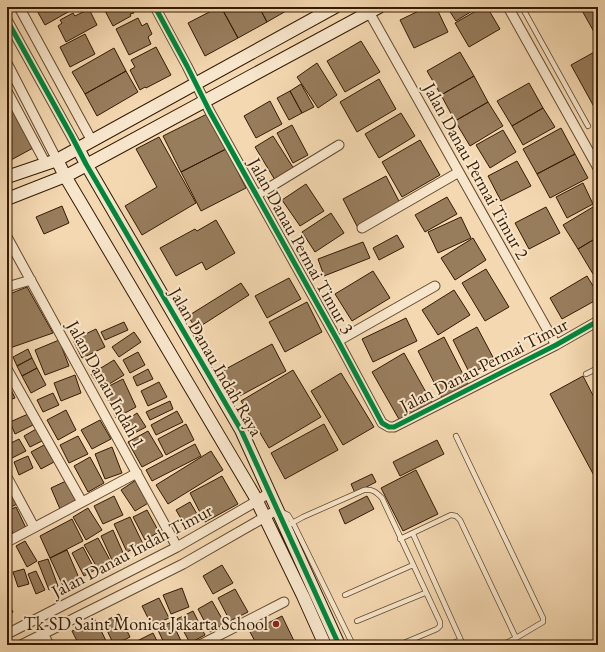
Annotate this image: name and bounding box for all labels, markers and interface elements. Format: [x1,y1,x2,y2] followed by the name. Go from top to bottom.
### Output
[417,77,535,263] street label: Jalan Danau Permai Timur 2
[242,152,359,338] street label: Jalan Danau Permai Timur 3
[164,282,269,441] street label: Jalan Danau Indah Raya
[394,312,572,418] street label: Jalan Danau Permai Timur
[61,314,151,451] street label: Jalan Danau Indah 1
[45,498,216,604] street label: Jalan Danau Indah Timur
[24,612,268,635] place label: Tk-SD Saint Monica Jakarta School
[271,619,281,629] marker: Tk-SD Saint Monica Jakarta School

